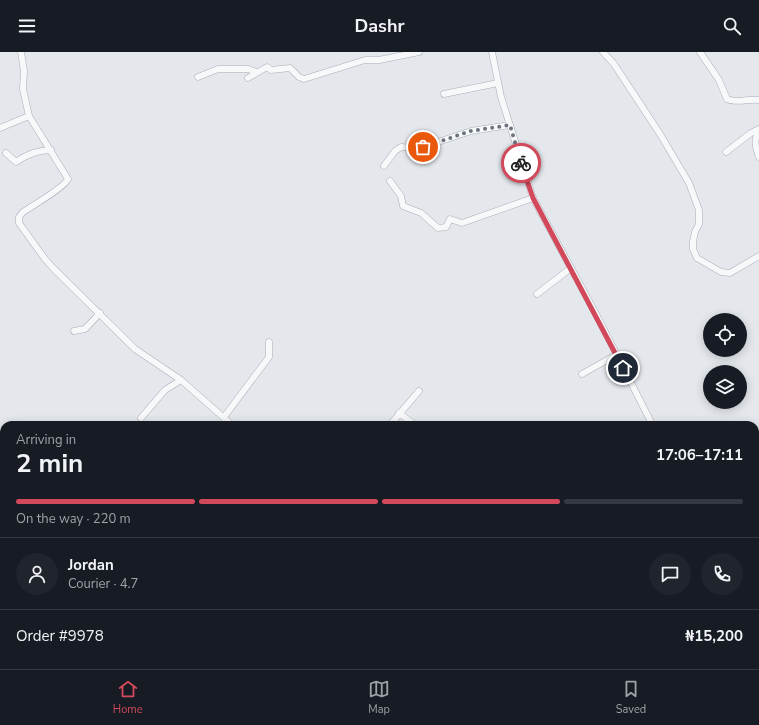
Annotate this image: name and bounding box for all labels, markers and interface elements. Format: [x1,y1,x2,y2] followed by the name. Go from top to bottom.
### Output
[355,14,404,38] text: Dashr
[16,15,38,37] icon: menu
[721,15,743,37] icon: search
[406,130,440,164] pin
[412,136,434,158] icon: bag
[501,143,541,183] courier
[510,152,532,174] icon: bike
[703,313,747,409] map controls
[703,313,747,357] button: locate
[606,351,640,385] pin
[612,357,634,379] icon: home
[703,365,747,409] button: layers
[16,431,76,449] text: Arriving in
[656,445,743,465] text: 17:06–17:11
[16,446,83,481] text: 2 min
[16,510,131,528] text: On the way · 220 m
[16,553,58,595] button: person
[649,553,691,595] button: chat
[701,553,743,595] button: phone
[68,555,114,575] text: Jordan
[68,575,138,593] text: Courier · 4.7
[16,626,104,646] text: Order #9978
[685,626,743,646] text: ₦15,200
[113,678,143,717] tab: Home
[368,678,390,717] tab: Map
[616,678,646,717] tab: Saved

